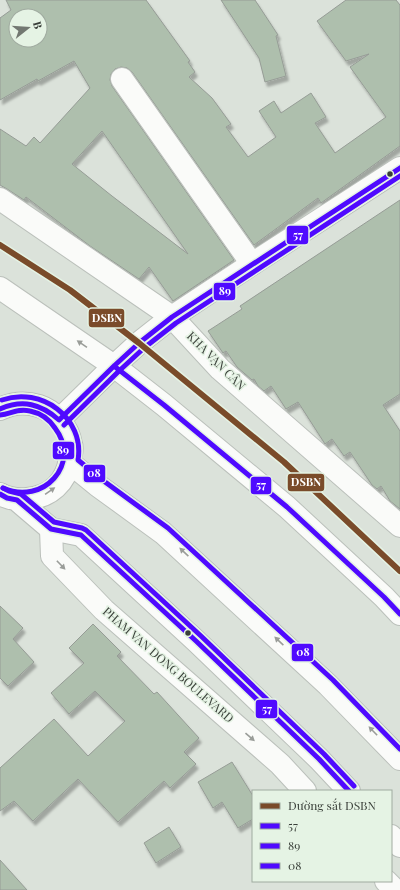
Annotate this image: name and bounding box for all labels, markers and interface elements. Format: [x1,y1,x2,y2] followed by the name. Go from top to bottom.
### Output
[8,8,48,48] north arrow
[30,19,46,31] text: B
[385,169,395,179] unlabelled marker
[286,225,309,245] line badge: 57
[293,227,303,242] text: 57
[213,282,236,301] line badge: 89
[219,283,231,298] text: 89
[88,308,125,328] line badge: ĐSBN
[92,310,122,325] text: ĐSBN
[184,328,250,393] street label: KHA VẠN CÂN
[77,340,87,348] one-way arrow
[52,441,75,460] line badge: 89
[57,442,69,457] text: 89
[83,464,106,483] line badge: 08
[87,465,101,480] text: 08
[287,473,325,492] line badge: ĐSBN
[291,474,321,489] text: ĐSBN
[250,476,272,495] line badge: 57
[256,477,266,492] text: 57
[45,487,56,495] one-way arrow
[179,548,189,557] one-way arrow
[56,560,65,570] one-way arrow
[100,603,238,726] street label: PHAM VAN DONG BOULEVARD
[183,628,193,638] unlabelled marker
[274,636,285,645] one-way arrow
[291,643,314,662] line badge: 08
[296,644,310,659] text: 08
[255,699,278,719] line badge: 57
[262,701,272,716] text: 57
[368,726,378,736] one-way arrow
[244,733,255,742] one-way arrow
[252,790,392,882] legend
[288,797,377,813] text: Đường sắt ĐSBN
[288,817,298,833] text: 57
[288,837,300,853] text: 89
[288,857,301,873] text: 08

